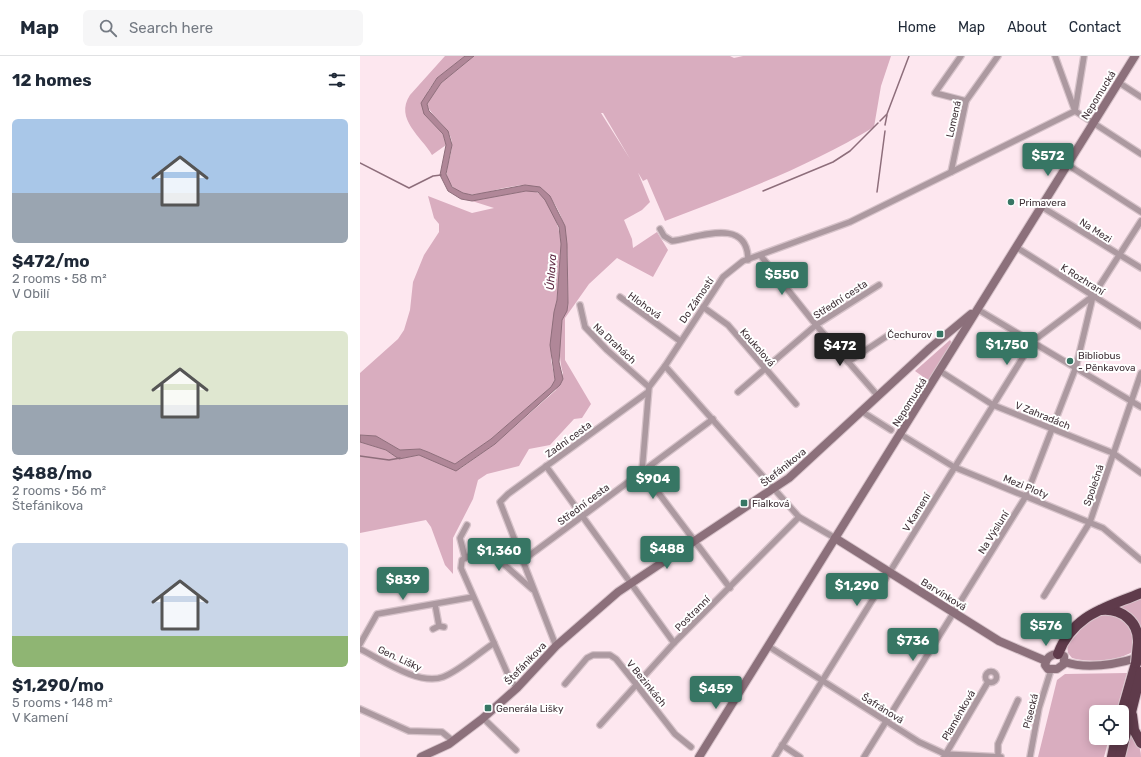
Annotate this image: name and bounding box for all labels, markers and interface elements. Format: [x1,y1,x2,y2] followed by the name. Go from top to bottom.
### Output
[83,10,363,46] search box
[20,16,59,39] text: Map
[97,17,119,39] icon: search
[129,19,213,37] text: Search here
[898,19,936,36] text: Home
[958,19,985,36] text: Map
[1007,19,1047,36] text: About
[1069,19,1121,36] text: Contact
[326,69,348,91] icon: filters
[1079,69,1119,122] street label: Nepomucká
[12,70,92,90] text: 12 homes
[944,100,964,139] street label: Lomená
[1024,143,1072,177] pin: $572
[144,145,216,217] icon: home
[1032,148,1064,163] text: $572
[1006,197,1016,207] marker: Primavera
[1019,197,1066,209] place label: Primavera
[1077,216,1114,245] street label: Na Mezi
[12,251,90,271] text: $472/mo
[544,253,559,290] water label: Úhlava
[758,262,806,296] pin: $550
[1058,262,1107,298] street label: K Rozhraní
[765,267,799,282] text: $550
[12,271,107,286] text: 2 rooms · 58 m²
[677,275,717,326] street label: Do Zámostí
[811,278,870,322] street label: Střední cesta
[12,286,49,301] text: V Obilí
[626,290,663,322] street label: Hlohová
[590,321,638,367] street label: Na Drahách
[737,326,777,369] street label: Koukolová
[887,329,932,341] place label: Čechurov
[935,329,945,339] marker: Čechurov
[974,332,1040,366] pin: $1,750
[816,333,864,367] pin: $472
[985,337,1029,352] text: $1,750
[823,338,857,353] text: $472
[1078,350,1136,374] place label: Bibliobus - Pěnkavova
[1065,356,1075,366] marker: Bibliobus - Pěnkavova
[144,357,216,429] icon: home
[890,376,930,429] street label: Nepomucká
[1013,399,1072,432] street label: V Zahradách
[543,419,594,461] street label: Zadní cesta
[759,446,809,490] street label: Štefánikova
[12,463,92,483] text: $488/mo
[1081,463,1107,508] street label: Společná
[629,466,677,500] pin: $904
[636,471,670,486] text: $904
[1001,472,1050,502] street label: Mezi Ploty
[555,481,612,528] street label: Střední cesta
[12,483,106,498] text: 2 rooms · 56 m²
[900,491,934,534] street label: V Kamení
[12,498,83,513] text: Štefánikova
[739,498,749,508] marker: Fialková
[752,498,790,510] place label: Fialková
[976,508,1012,556] street label: Na Výsluní
[643,536,691,570] pin: $488
[466,538,532,572] pin: $1,360
[649,541,685,556] text: $488
[477,543,521,558] text: $1,360
[379,567,427,601] pin: $839
[144,569,216,641] icon: home
[386,572,420,587] text: $839
[824,573,890,607] pin: $1,290
[919,576,968,614] street label: Barvínková
[835,578,879,593] text: $1,290
[673,593,713,634] street label: Postranní
[1022,613,1070,647] pin: $576
[1030,618,1062,633] text: $576
[889,628,937,662] pin: $736
[896,633,930,648] text: $736
[502,640,549,688] street label: Štefánikova
[376,643,424,675] street label: Gen. Lišky
[624,658,669,709] street label: V Bezinkách
[12,675,104,695] text: $1,290/mo
[692,676,740,710] pin: $459
[699,681,733,696] text: $459
[940,688,978,743] street label: Plaménková
[859,691,906,726] street label: Šafránová
[1021,692,1041,730] street label: Písecká
[12,695,113,710] text: 5 rooms · 148 m²
[483,703,493,713] marker: Generála Lišky
[496,703,564,715] place label: Generála Lišky
[1089,705,1129,745] map controls
[1089,705,1129,745] button: locate
[12,710,68,725] text: V Kamení

